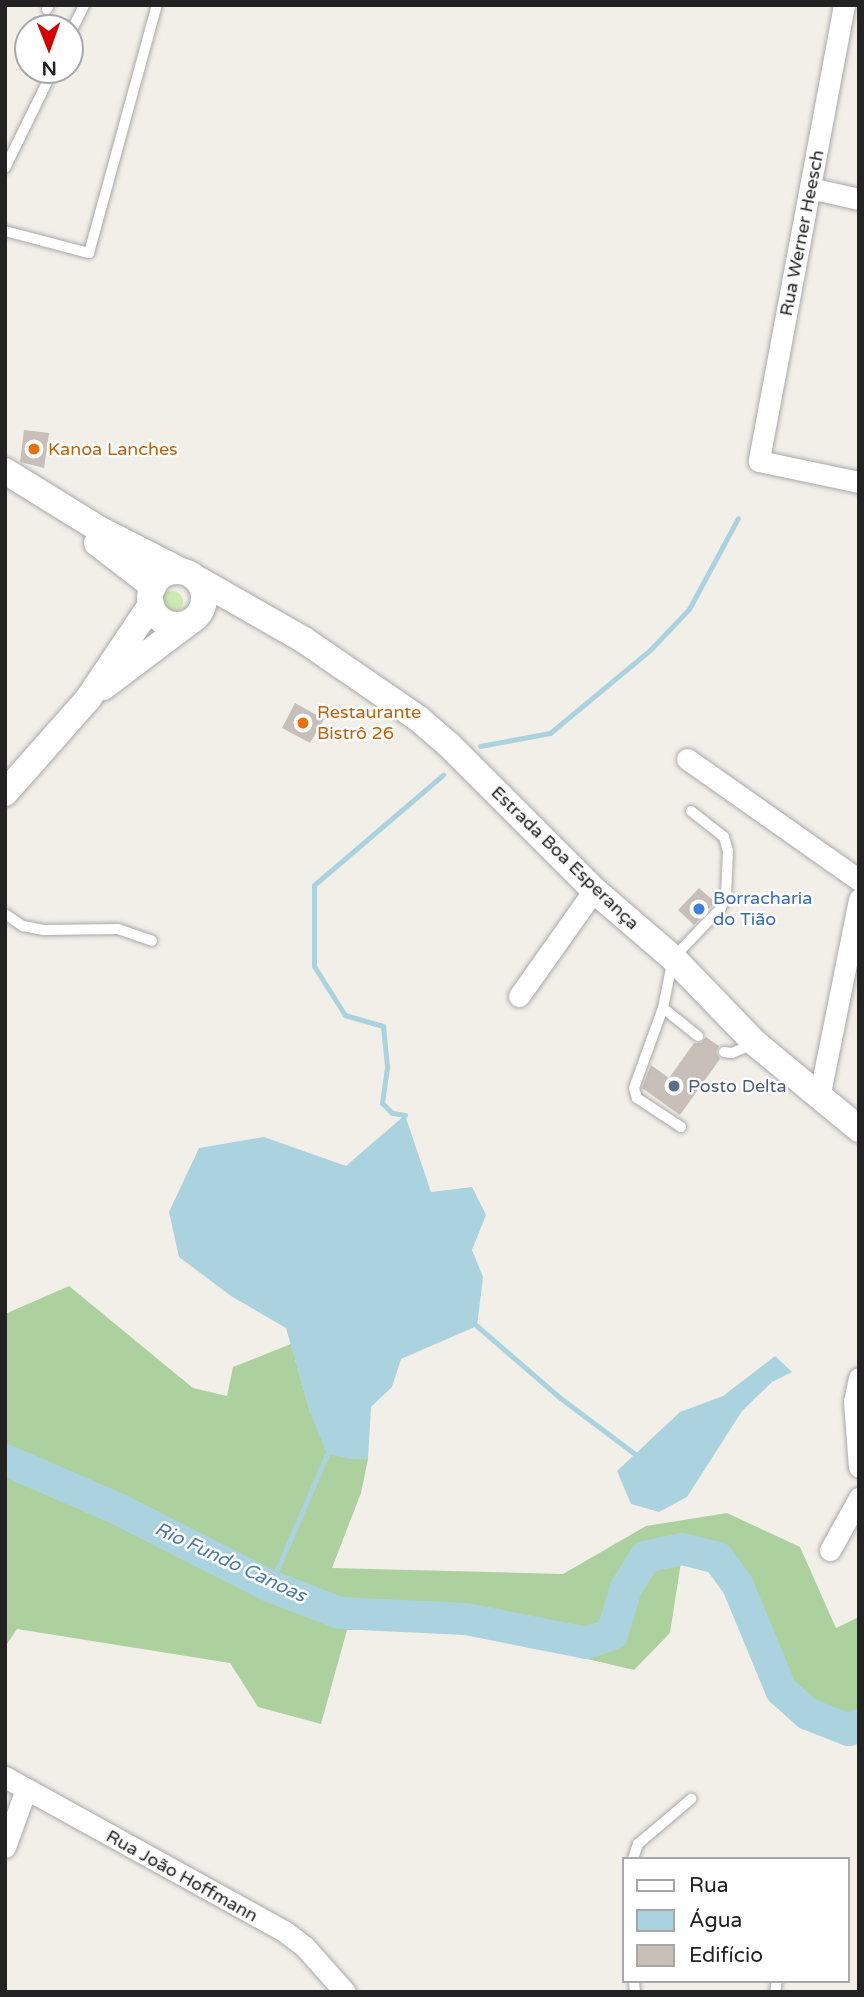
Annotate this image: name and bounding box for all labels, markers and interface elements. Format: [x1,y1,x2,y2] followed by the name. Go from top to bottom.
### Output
[14,14,84,84] north arrow
[42,57,57,79] text: N
[775,148,829,318] street label: Rua Werner Heesch
[48,438,178,460] place label: Kanoa Lanches
[26,441,42,457] marker: Kanoa Lanches
[317,702,421,744] place label: Restaurante Bistrô 26
[295,715,311,731] marker: Restaurante Bistrô 26
[487,782,643,934] street label: Estrada Boa Esperança
[713,888,812,930] place label: Borracharia do Tião
[691,901,707,917] marker: Borracharia do Tião
[688,1075,787,1097] place label: Posto Delta
[666,1078,682,1094] marker: Posto Delta
[151,1518,309,1608] water label: Rio Fundo Canoas
[102,1825,262,1927] street label: Rua João Hoffmann
[622,1857,850,1983] legend
[689,1873,729,1898] text: Rua
[689,1908,742,1933] text: Água
[689,1943,763,1968] text: Edifício

